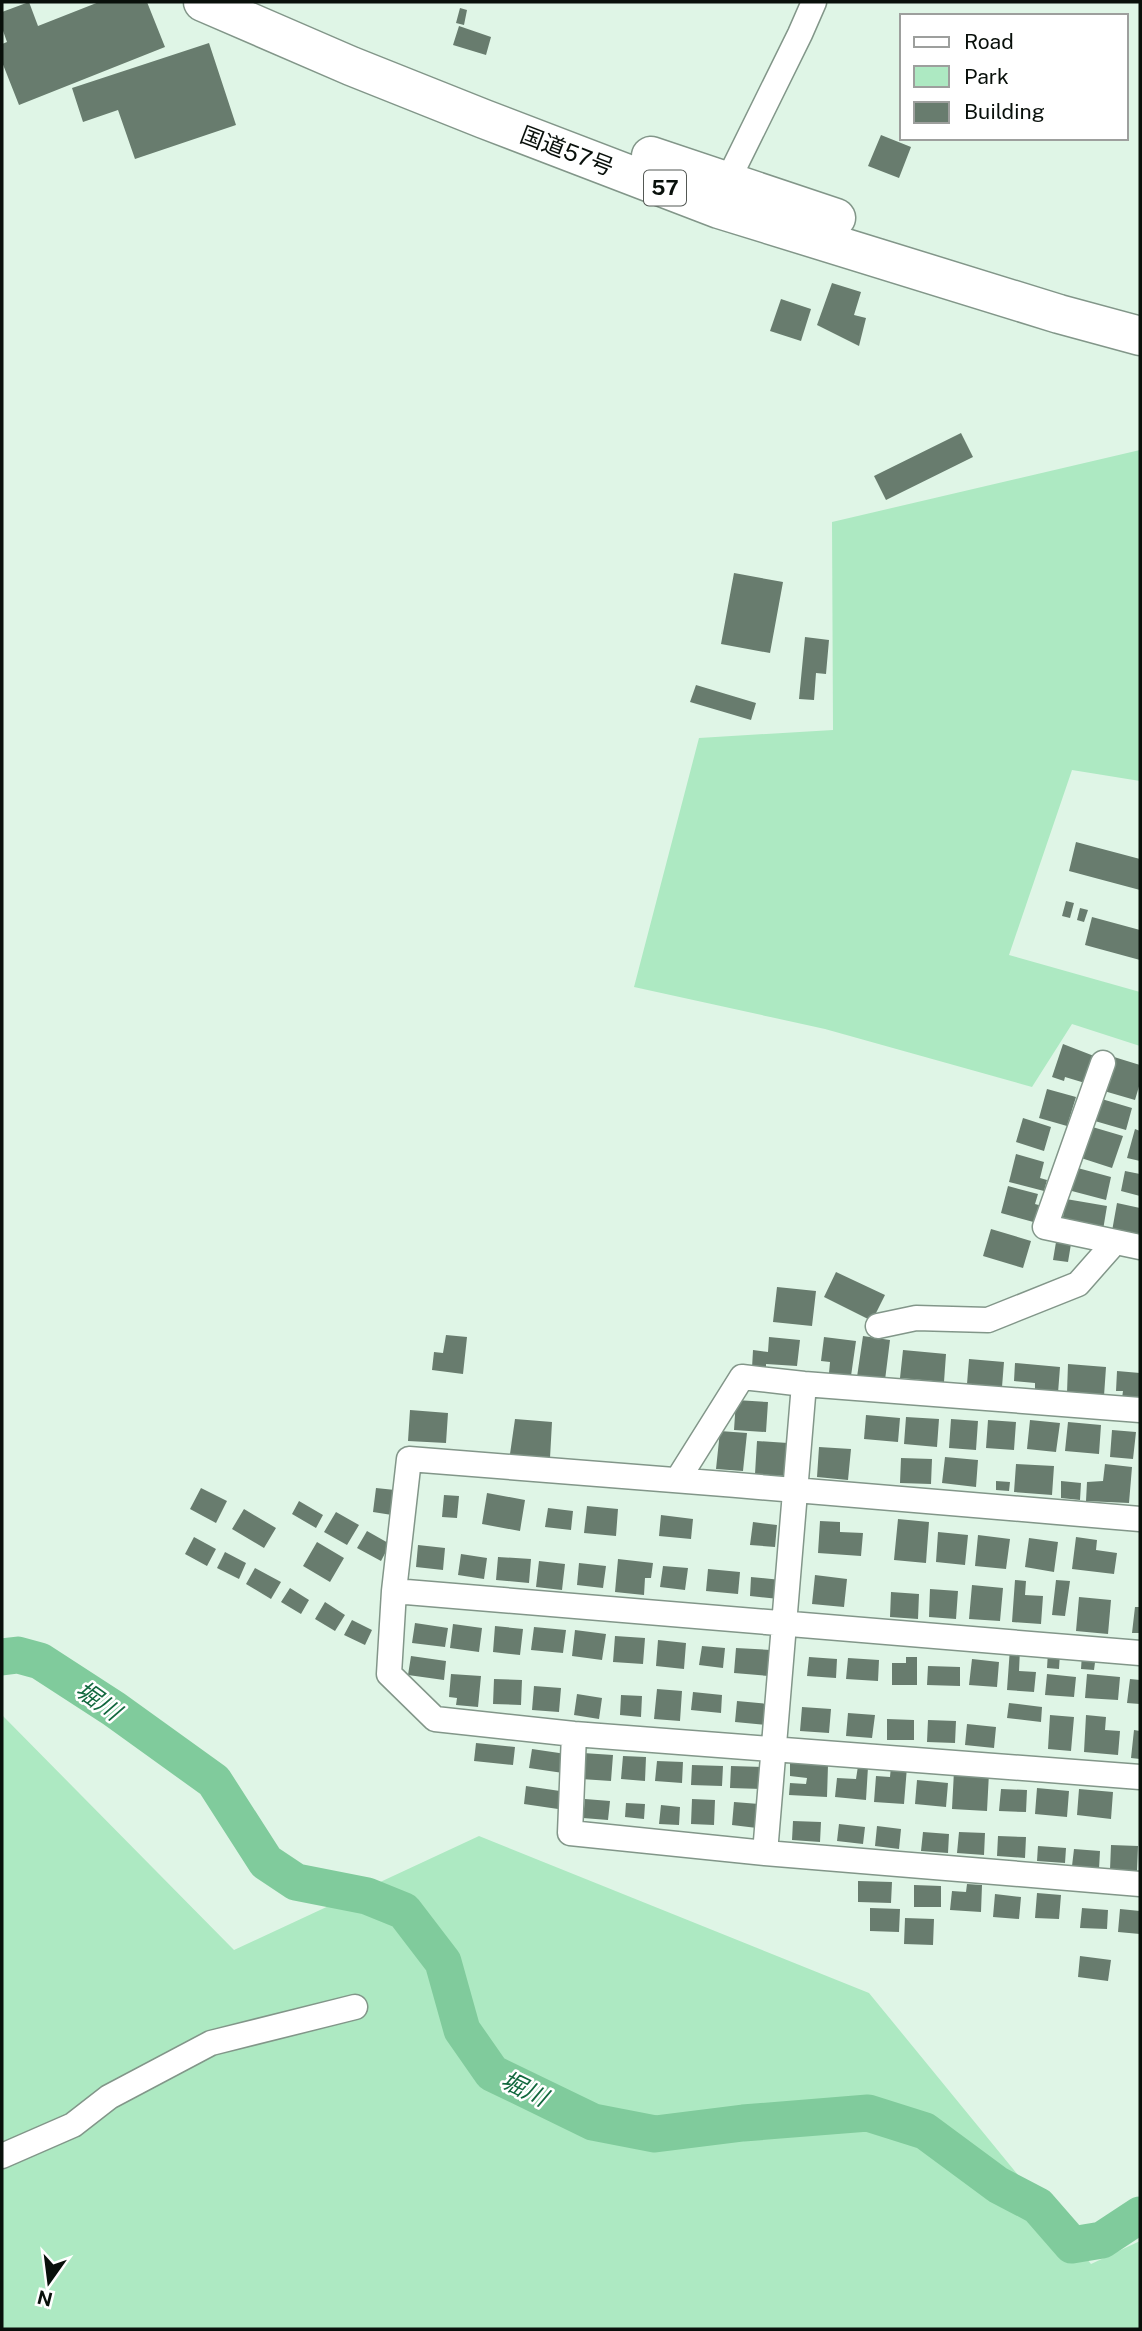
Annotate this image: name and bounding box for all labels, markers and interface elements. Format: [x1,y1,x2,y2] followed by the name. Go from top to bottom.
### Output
[900,14,1128,140] legend
[964,29,1014,54] text: Road
[964,64,1009,89] text: Park
[964,99,1045,124] text: Building
[517,120,618,181] street label: 国道57号
[644,170,686,206] road number: 57
[71,1675,129,1727] water label: 堀川
[497,2065,555,2113] water label: 堀川
[14,2247,84,2317] north arrow
[35,2286,55,2311] text: N

